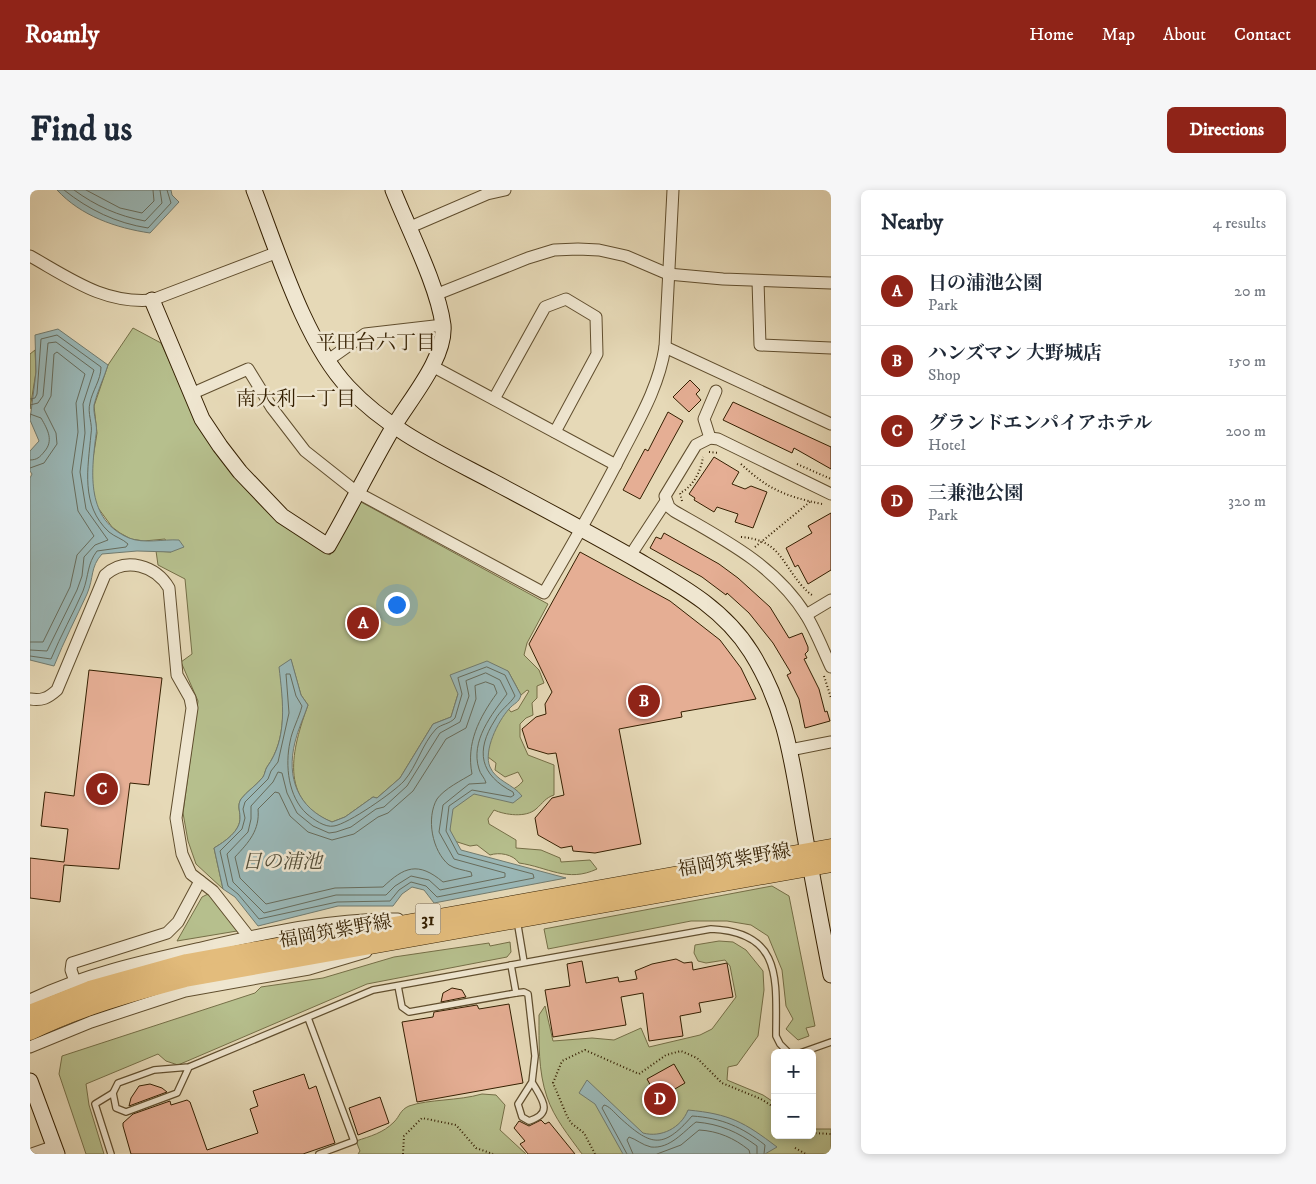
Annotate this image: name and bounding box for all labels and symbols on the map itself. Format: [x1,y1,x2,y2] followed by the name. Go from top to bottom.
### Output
[316,331,436,356] district label: 平田台六丁目
[236,387,356,412] district label: 南大利一丁目
[384,592,410,618] your location
[347,604,379,642] pin: A
[628,682,660,720] pin: B
[86,770,118,808] pin: C
[676,839,792,882] street label: 福岡筑紫野線
[242,850,324,875] water label: 日の浦池
[416,904,440,934] road number: 31
[277,910,393,953] street label: 福岡筑紫野線
[644,1080,676,1118] pin: D

